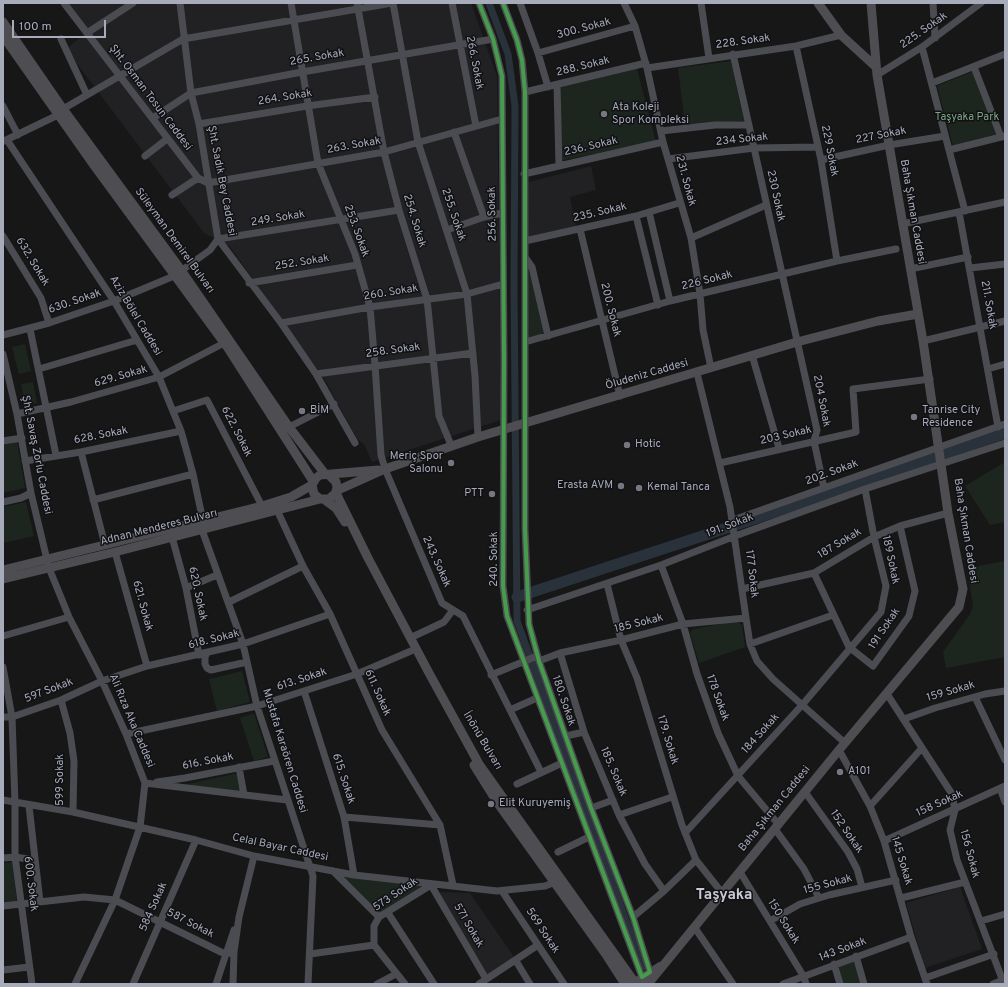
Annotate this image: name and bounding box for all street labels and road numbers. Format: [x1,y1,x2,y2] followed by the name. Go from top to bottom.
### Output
[898,10,950,52] street label: 225. Sokak
[556,15,612,43] street label: 300. Sokak
[715,32,771,52] street label: 228. Sokak
[462,35,486,91] street label: 266. Sokak
[106,42,194,154] street label: Şht. Osman Tosun Caddesi
[289,47,345,69] street label: 265. Sokak
[555,54,611,80] street label: 288. Sokak
[257,87,313,109] street label: 264. Sokak
[818,124,840,178] street label: 229 Sokak
[204,125,238,237] street label: Şht. Sadık Bey Caddesi
[855,125,907,147] street label: 227 Sokak
[715,131,769,149] street label: 234 Sokak
[563,134,619,160] street label: 236. Sokak
[326,135,382,157] street label: 263. Sokak
[672,154,698,208] street label: 231. Sokak
[896,159,928,265] street label: Baha Şıkman Caddesi
[763,169,787,223] street label: 230 Sokak
[131,186,217,296] street label: Süleyman Demirel Bulvarı
[486,186,500,242] street label: 256. Sokak
[438,187,468,243] street label: 255. Sokak
[400,193,428,249] street label: 254. Sokak
[572,200,628,226] street label: 235. Sokak
[340,203,372,259] street label: 253. Sokak
[250,208,306,230] street label: 249. Sokak
[12,235,52,289] street label: 632. Sokak
[274,252,330,274] street label: 252. Sokak
[680,268,734,294] street label: 226 Sokak
[106,274,164,358] street label: Aziz Bölel Caddesi
[977,279,999,331] street label: 211. Sokak
[597,281,623,339] street label: 200. Sokak
[363,282,419,304] street label: 260. Sokak
[47,287,103,317] street label: 630. Sokak
[365,341,421,361] street label: 258. Sokak
[604,357,690,393] street label: Öludeniz Caddesi
[93,363,149,391] street label: 629. Sokak
[809,374,833,428] street label: 204 Sokak
[18,394,54,516] street label: Şht. Savaş Zorlu Caddesi
[218,405,254,459] street label: 622. Sokak
[73,424,129,448] street label: 628. Sokak
[759,424,813,448] street label: 203 Sokak
[804,457,860,489] street label: 202. Sokak
[950,477,980,585] street label: Baha Şıkman Caddesi
[99,507,219,549] street label: Adnan Menderes Bulvarı
[705,511,755,541] street label: 191. Sokak
[816,526,864,562] street label: 187 Sokak
[488,531,502,587] street label: 240. Sokak
[419,534,453,590] street label: 243. Sokak
[878,534,902,586] street label: 189 Sokak
[742,549,760,599] street label: 177 Sokak
[185,566,209,622] street label: 620. Sokak
[129,579,155,633] street label: 621. Sokak
[866,606,904,652] street label: 191 Sokak
[613,612,665,636] street label: 185 Sokak
[187,627,241,653] street label: 618. Sokak
[275,666,329,694] street label: 613. Sokak
[361,668,393,718] street label: 611. Sokak
[105,672,157,770] street label: Ali Rıza Aka Caddesi
[703,673,731,723] street label: 178 Sokak
[548,674,578,728] street label: 180. Sokak
[23,676,75,706] street label: 597 Sokak
[925,679,977,705] street label: 159 Sokak
[259,687,309,815] street label: Mustafa Karaören Caddesi
[460,710,504,772] street label: İnönü Bulvarı
[739,711,783,757] street label: 184 Sokak
[653,714,681,766] street label: 179. Sokak
[597,745,629,799] street label: 185. Sokak
[181,751,235,773] street label: 616. Sokak
[329,752,357,806] street label: 615. Sokak
[54,754,68,806] street label: 599 Sokak
[736,764,814,854] street label: Baha Şıkman Caddesi
[914,788,966,820] street label: 158 Sokak
[827,808,865,856] street label: 152 Sokak
[956,828,982,880] street label: 156 Sokak
[231,831,329,865] street label: Celal Bayar Caddesi
[887,835,915,887] street label: 145 Sokak
[20,856,40,912] street label: 600. Sokak
[802,872,854,898] street label: 155 Sokak
[371,875,421,915] street label: 573 Sokak
[137,880,171,934] street label: 584 Sokak
[764,897,802,947] street label: 150 Sokak
[450,901,486,951] street label: 571 Sokak
[164,906,216,942] street label: 587 Sokak
[522,906,562,956] street label: 569 Sokak
[817,935,869,965] street label: 143 Sokak

